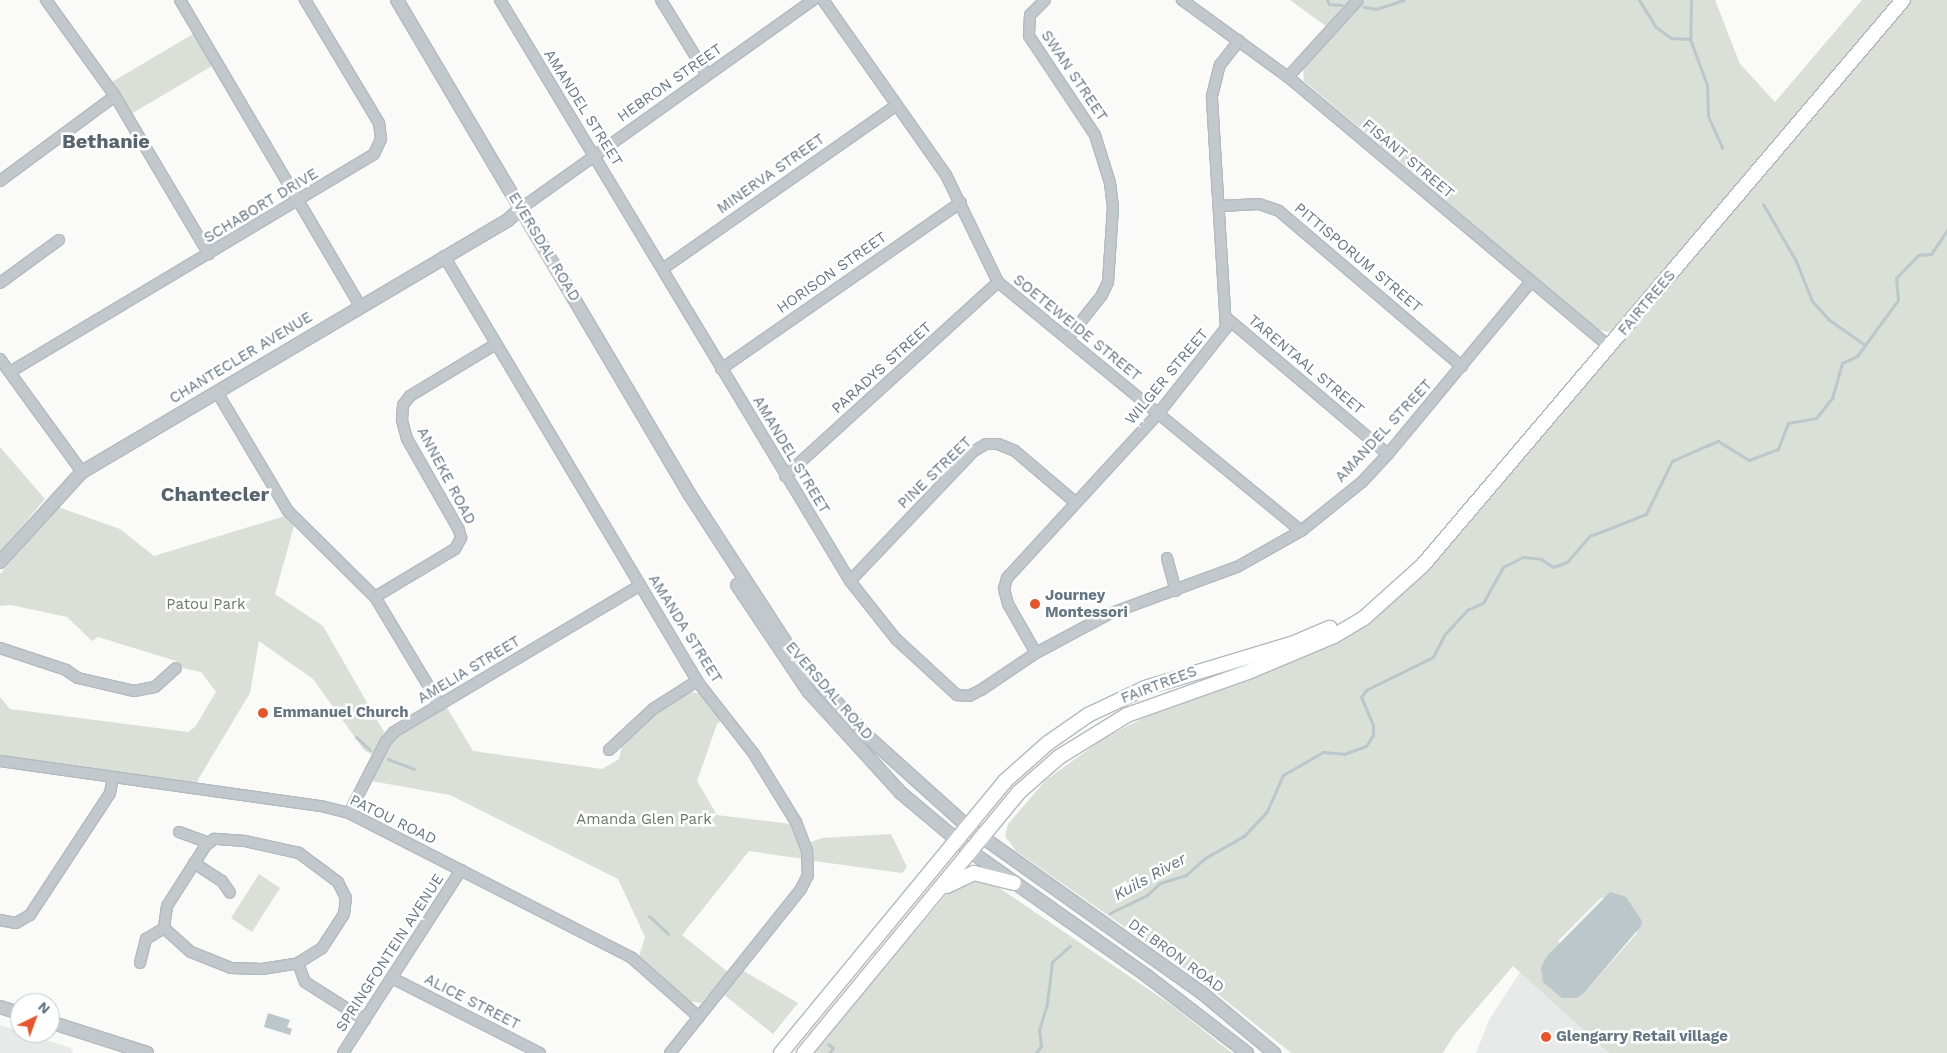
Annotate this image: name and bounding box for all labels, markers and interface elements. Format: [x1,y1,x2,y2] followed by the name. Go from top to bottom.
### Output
[1037,27,1111,125] street label: SWAN STREET
[614,40,726,126] street label: HEBRON STREET
[540,46,626,170] street label: AMANDEL STREET
[1358,115,1458,203] street label: FISANT STREET
[62,129,150,153] district label: Bethanie
[713,130,829,218] street label: MINERVA STREET
[201,165,321,247] street label: SCHABORT DRIVE
[504,189,584,305] street label: EVERSDAL ROAD
[1291,199,1425,317] street label: PITTISPORUM STREET
[774,228,890,318] street label: HORISON STREET
[1614,267,1680,339] street label: FAIRTREES
[1009,271,1145,385] street label: SOETEWEIDE STREET
[166,308,316,408] street label: CHANTECLER AVENUE
[1244,311,1368,419] street label: TARENTAAL STREET
[828,318,936,418] street label: PARADYS STREET
[1122,325,1212,429] street label: WILGER STREET
[1332,376,1436,486] street label: AMANDEL STREET
[749,393,833,517] street label: AMANDEL STREET
[413,424,479,528] street label: ANNEKE ROAD
[894,433,976,513] street label: PINE STREET
[161,482,269,506] district label: Chantecler
[644,571,726,687] street label: AMANDA STREET
[1045,586,1128,621] place label: Journey Montessori
[166,596,246,614] park label: Patou Park
[1029,598,1041,610] marker: Journey Montessori
[414,632,524,708] street label: AMELIA STREET
[781,638,877,744] street label: EVERSDAL ROAD
[1118,662,1200,708] street label: FAIRTREES
[273,704,409,722] place label: Emmanuel Church
[257,707,269,719] marker: Emmanuel Church
[347,791,439,849] street label: PATOU ROAD
[576,811,712,829] park label: Amanda Glen Park
[1110,849,1190,905] water label: Kuils River
[332,871,448,1035] street label: SPRINGFONTEIN AVENUE
[1125,915,1227,997] street label: DE BRON ROAD
[421,970,523,1034] street label: ALICE STREET
[10,993,60,1043] north arrow
[35,998,54,1017] text: N
[1556,1028,1729,1046] place label: Glengarry Retail village
[1540,1031,1552,1043] marker: Glengarry Retail village

